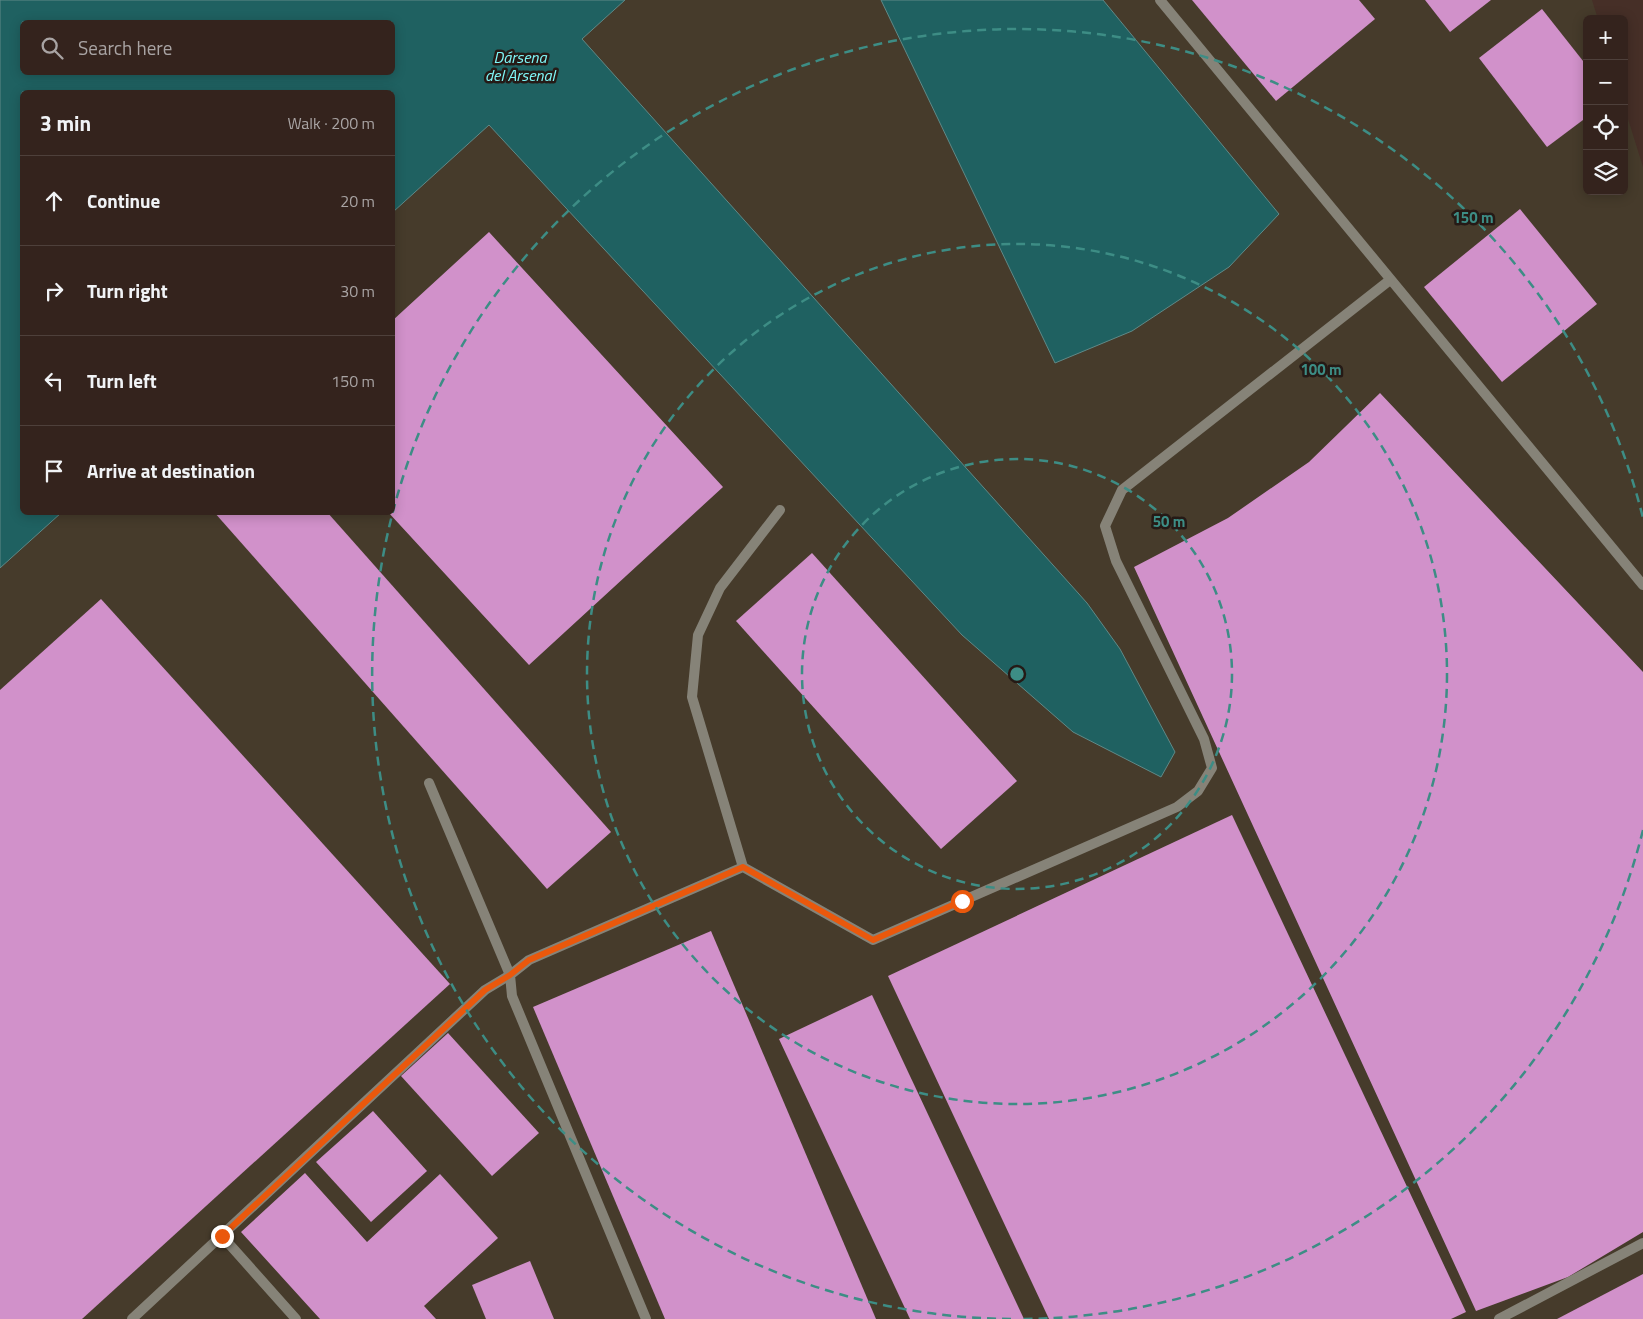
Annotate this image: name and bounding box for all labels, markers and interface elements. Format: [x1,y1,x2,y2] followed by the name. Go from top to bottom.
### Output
[1583,15,1628,195] map controls
[1583,15,1628,60] button: +
[20,20,395,75] search box
[78,33,172,62] text: Search here
[38,34,66,62] icon: search
[485,45,557,87] water label: Dársena del Arsenal
[1583,60,1628,105] button: −
[1583,105,1628,150] button: locate
[40,107,91,139] text: 3 min
[287,111,375,135] text: Walk · 200 m
[1583,150,1628,195] button: layers
[87,186,160,215] text: Continue
[40,187,68,215] icon: ahead
[340,189,375,213] text: 20 m
[1452,206,1494,229] text: 150 m
[87,276,168,305] text: Turn right
[40,277,68,305] icon: right
[340,279,375,303] text: 30 m
[1300,358,1342,381] text: 100 m
[87,366,157,395] text: Turn left
[40,367,68,395] icon: left
[331,369,375,393] text: 150 m
[87,456,255,485] text: Arrive at destination
[40,457,68,485] icon: arrive
[1153,510,1185,533] text: 50 m
[1008,665,1026,683] centre of rings
[951,890,974,913] route start
[211,1225,234,1248] route end

